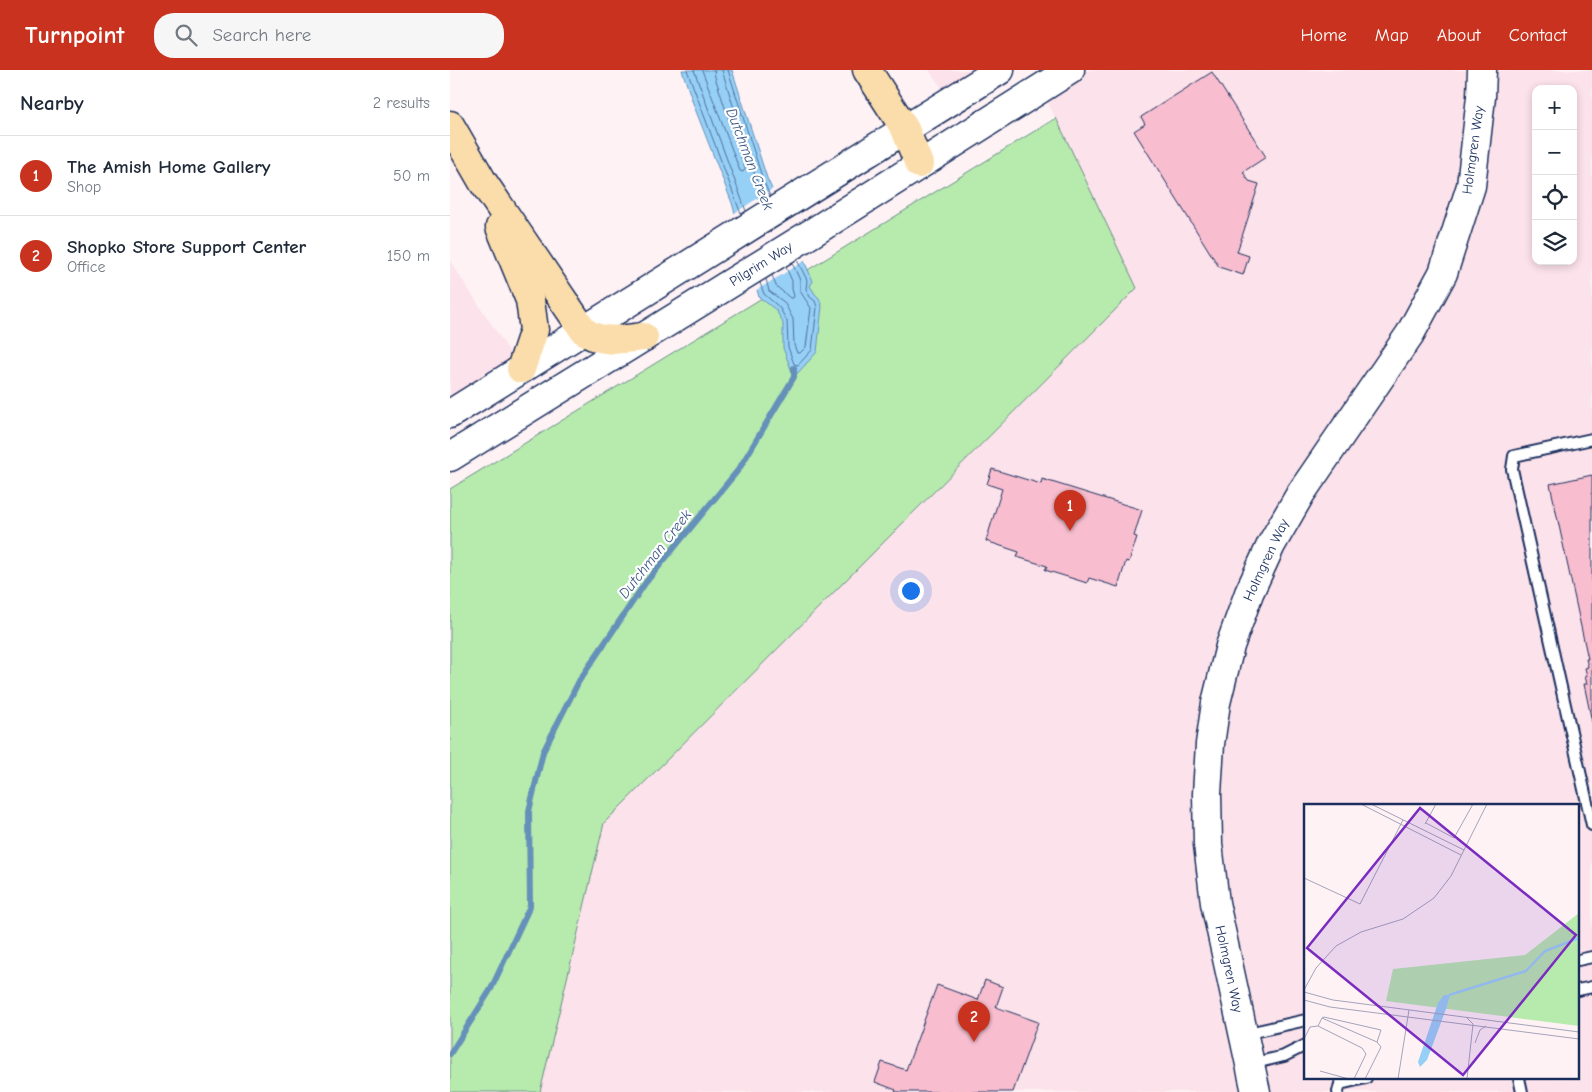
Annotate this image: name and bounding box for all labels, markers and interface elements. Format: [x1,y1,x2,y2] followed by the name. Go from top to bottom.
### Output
[154,13,504,58] search box
[25,21,124,49] text: Turnpoint
[172,21,200,49] icon: search
[212,24,311,46] text: Search here
[1300,25,1347,46] text: Home
[1375,25,1409,46] text: Map
[1437,25,1481,46] text: About
[1509,25,1567,46] text: Contact
[1532,85,1577,265] map controls
[1532,85,1577,130] button: +
[20,91,84,115] text: Nearby
[373,94,430,112] text: 2 results
[1458,104,1488,195] street label: Holmgren Way
[722,106,778,213] water label: Dutchman Creek
[1532,130,1577,175] button: −
[67,156,271,178] text: The Amish Home Gallery
[33,167,39,185] text: 1
[393,167,430,185] text: 50 m
[1532,175,1577,220] button: locate
[67,178,101,196] text: Shop
[1532,220,1577,265] button: layers
[67,236,306,258] text: Shopko Store Support Center
[726,238,796,290] street label: Pilgrim Way
[32,247,40,265] text: 2
[387,247,430,265] text: 150 m
[67,258,106,276] text: Office
[1054,490,1086,531] pin: 1
[615,505,696,602] water label: Dutchman Creek
[1239,515,1293,604] street label: Holmgren Way
[898,578,924,604] your location
[1304,804,1580,1080] inset map
[1211,924,1247,1015] street label: Holmgren Way
[958,1001,990,1042] pin: 2

